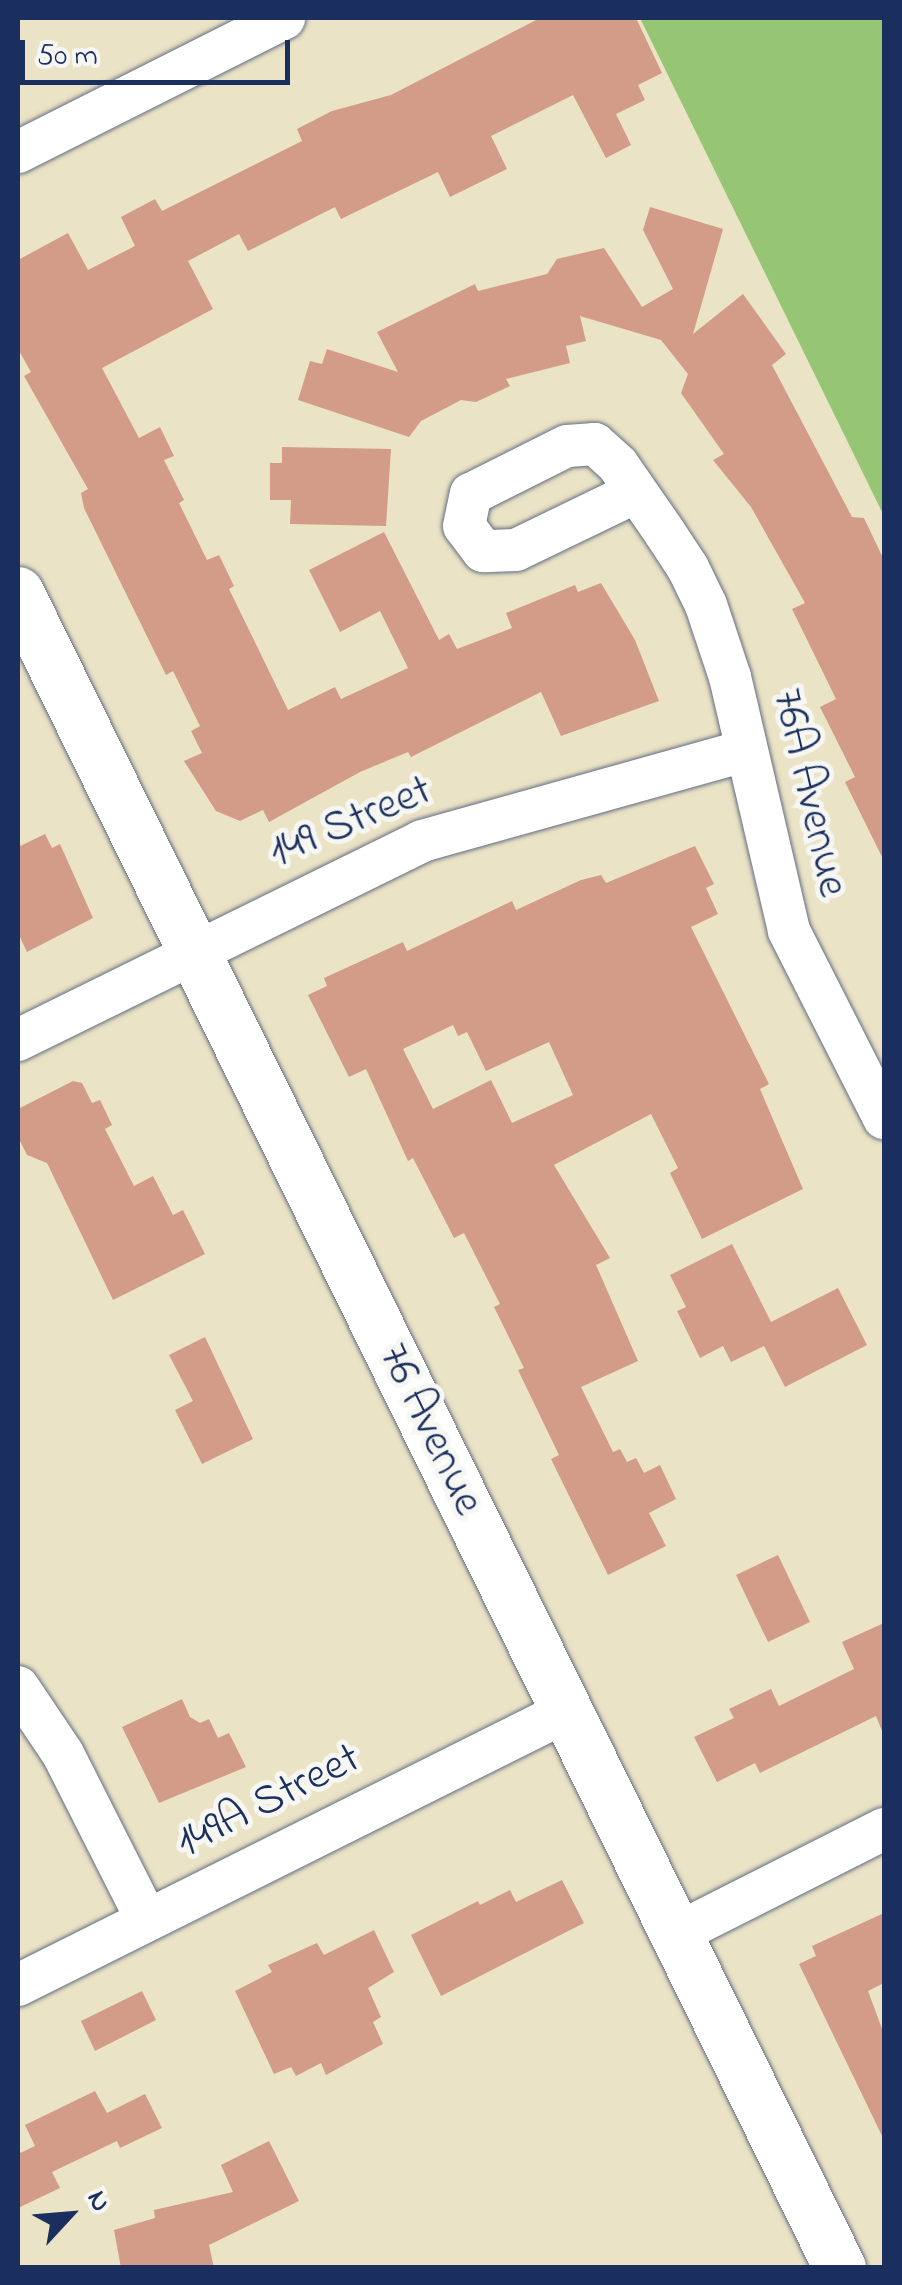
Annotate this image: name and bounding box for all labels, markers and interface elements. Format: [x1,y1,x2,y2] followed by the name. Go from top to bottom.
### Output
[25,20,295,82] scale bar
[37,35,98,79] text: 50 m
[758,684,858,902] street label: 76A Avenue
[262,765,440,881] street label: 149 Street
[364,1335,494,1525] street label: 76 Avenue
[168,1733,370,1871] street label: 149A Street
[20,2165,120,2265] north arrow
[75,2184,120,2219] text: N

